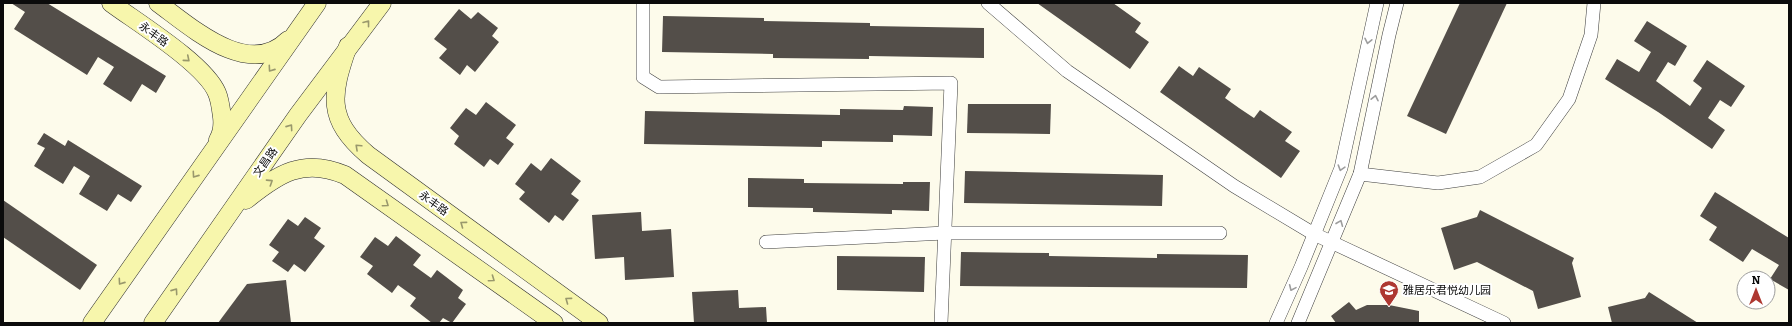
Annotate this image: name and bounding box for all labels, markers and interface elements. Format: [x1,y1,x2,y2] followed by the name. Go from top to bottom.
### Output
[137,19,171,49] street label: 永丰路
[362,20,369,27] one-way arrow
[1364,38,1372,44] one-way arrow
[183,54,190,61] one-way arrow
[268,65,275,72] one-way arrow
[1371,95,1379,101] one-way arrow
[285,124,293,131] one-way arrow
[355,144,363,151] one-way arrow
[251,145,280,180] street label: 文昌路
[1337,164,1345,171] one-way arrow
[193,171,200,178] one-way arrow
[265,179,272,186] one-way arrow
[417,188,451,218] street label: 永丰路
[381,199,388,206] one-way arrow
[1335,219,1343,227] one-way arrow
[460,222,467,229] one-way arrow
[1736,270,1776,310] north arrow
[488,274,495,282] one-way arrow
[1752,274,1761,287] text: N
[119,277,126,284] one-way arrow
[1378,279,1400,307] school or university icon: 雅居乐君悦幼儿园
[1289,284,1297,292] one-way arrow
[1403,284,1491,297] place label: 雅居乐君悦幼儿园
[170,288,178,295] one-way arrow
[565,297,572,305] one-way arrow

